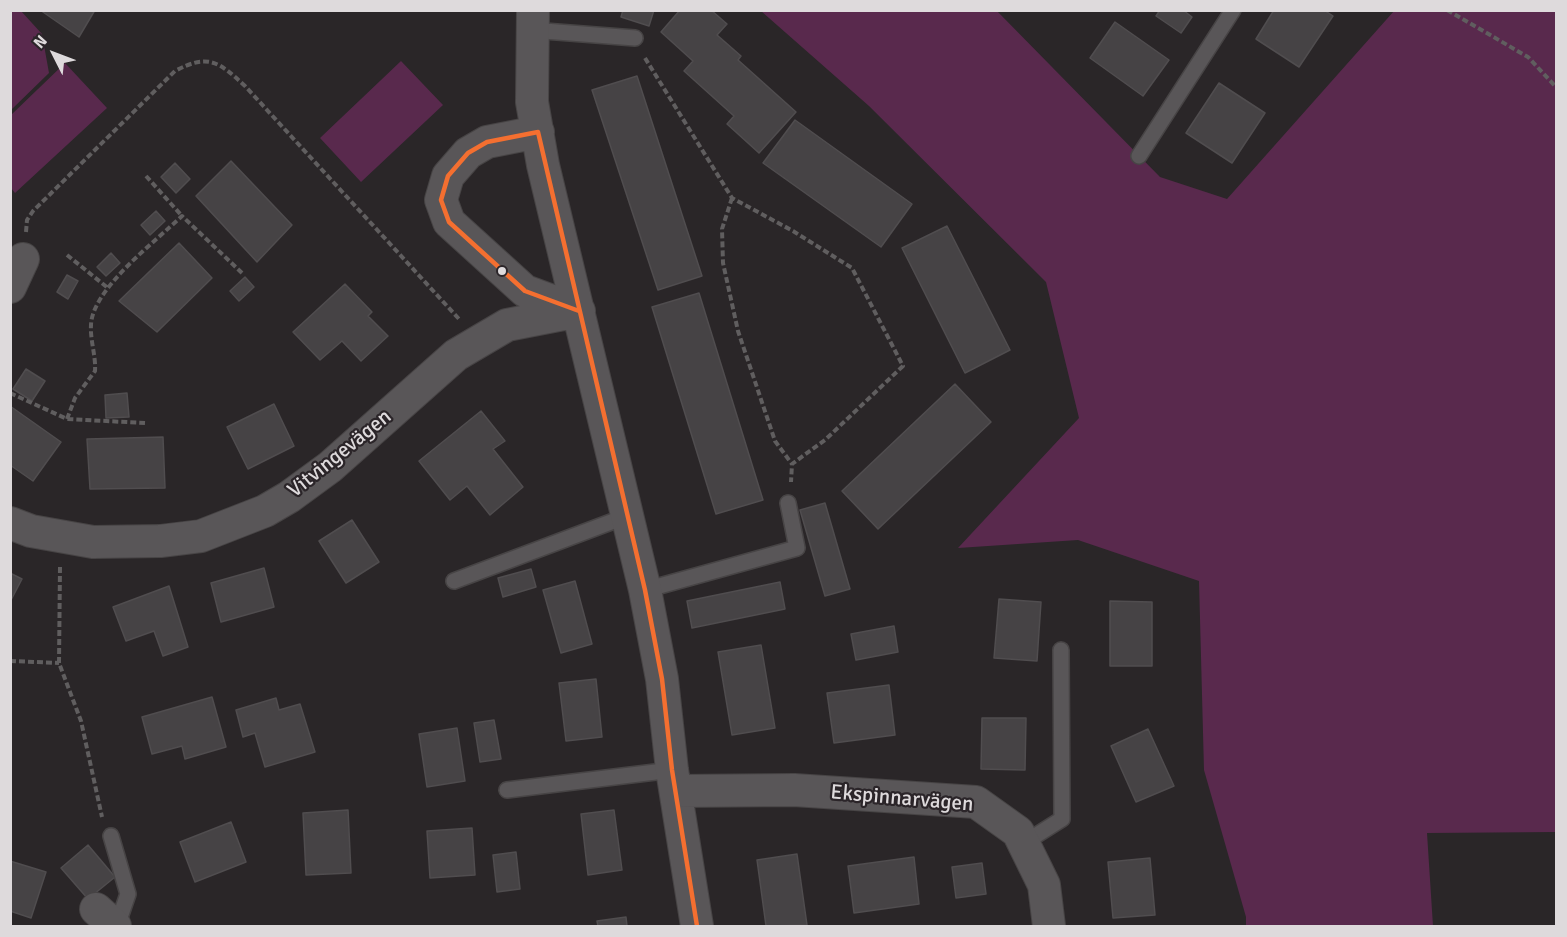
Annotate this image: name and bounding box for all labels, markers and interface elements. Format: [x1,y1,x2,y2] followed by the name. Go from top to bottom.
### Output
[24,24,84,84] north arrow
[29,31,52,53] text: N
[496,265,508,277] unlabelled marker
[283,405,397,503] street label: Vitvingevägen
[829,780,975,818] street label: Ekspinnarvägen

